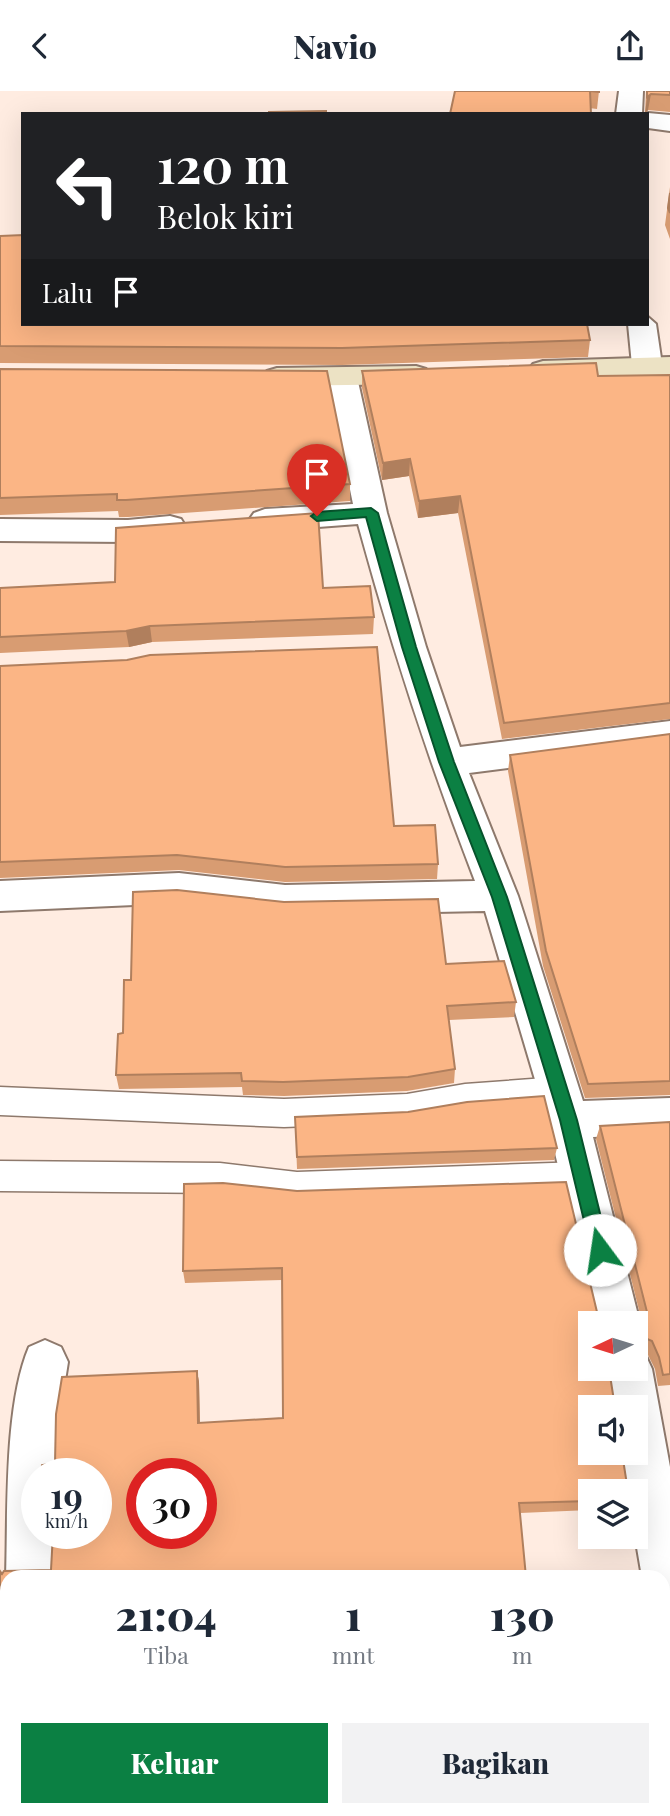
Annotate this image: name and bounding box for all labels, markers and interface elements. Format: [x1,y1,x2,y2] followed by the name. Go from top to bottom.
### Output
[293,24,377,67] text: Navio
[21,27,59,65] icon: back
[611,27,649,65] icon: share
[157,131,289,196] text: 120 m
[42,140,133,231] icon: left
[157,194,294,237] text: Belok kiri
[107,273,145,311] icon: arrive
[42,275,93,310] text: Lalu
[287,444,347,516] pin
[298,455,336,493] icon: arrive
[563,1213,637,1287] position arrow
[578,1311,648,1381] north arrow
[578,1311,648,1549] map controls
[578,1395,648,1465] button: sound
[126,1458,217,1549] speed limit sign: 30
[50,1471,83,1518] text: 19
[578,1479,648,1549] button: layers
[45,1509,88,1533] text: km/h
[115,1586,217,1642] text: 21:04
[345,1586,361,1642] text: 1
[490,1586,555,1642] text: 130
[143,1639,189,1670] text: Tiba
[332,1639,374,1670] text: mnt
[512,1639,532,1670] text: m
[21,1723,328,1803] button: Keluar
[342,1723,649,1803] button: Bagikan

